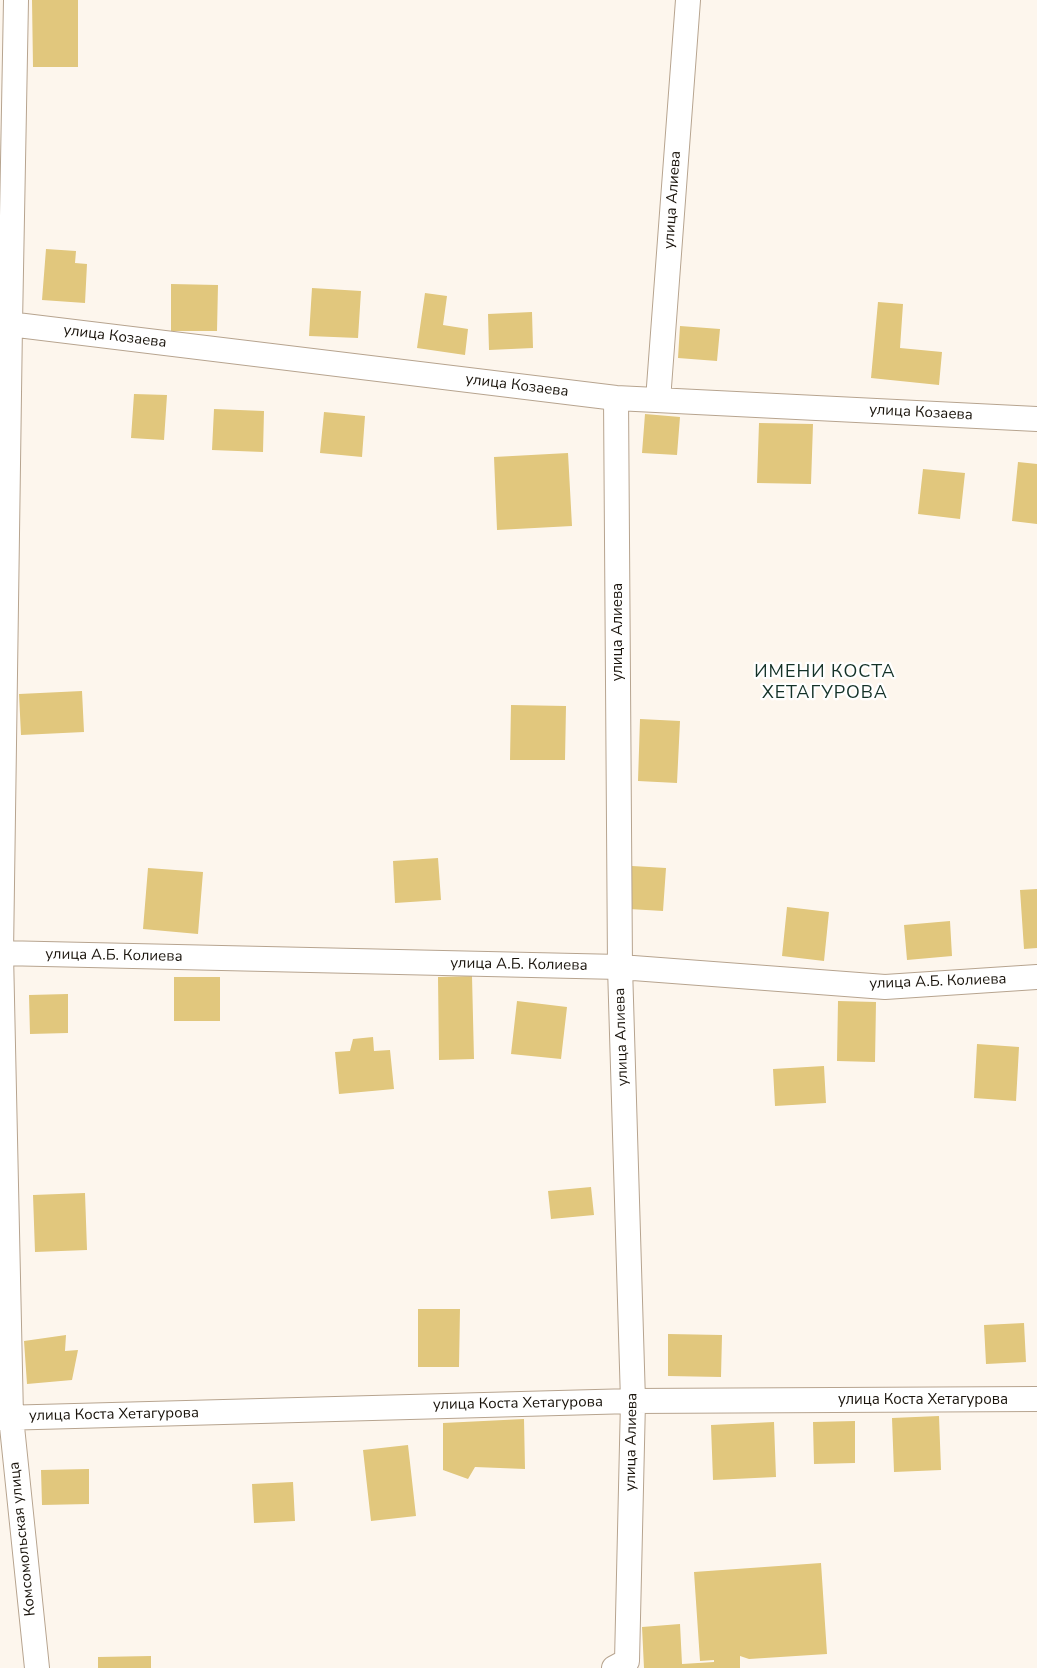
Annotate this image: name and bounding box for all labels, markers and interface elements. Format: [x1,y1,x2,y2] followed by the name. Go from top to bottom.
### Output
[661,150,685,250] street label: улица Алиева
[62,322,168,352] street label: улица Козаева
[464,371,570,401] street label: улица Козаева
[869,401,973,425] street label: улица Козаева
[609,583,627,681] street label: улица Алиева
[753,662,897,704] district label: ИМЕНИ КОСТА ХЕТАГУРОВА
[45,946,183,966] street label: улица А.Б. Колиева
[450,955,588,975] street label: улица А.Б. Колиева
[869,971,1007,993] street label: улица А.Б. Колиева
[611,988,633,1086] street label: улица Алиева
[838,1391,1008,1409] street label: улица Коста Хетагурова
[622,1393,642,1491] street label: улица Алиева
[433,1394,603,1414] street label: улица Коста Хетагурова
[29,1405,199,1425] street label: улица Коста Хетагурова
[6,1461,40,1617] street label: Комсомольская улица

